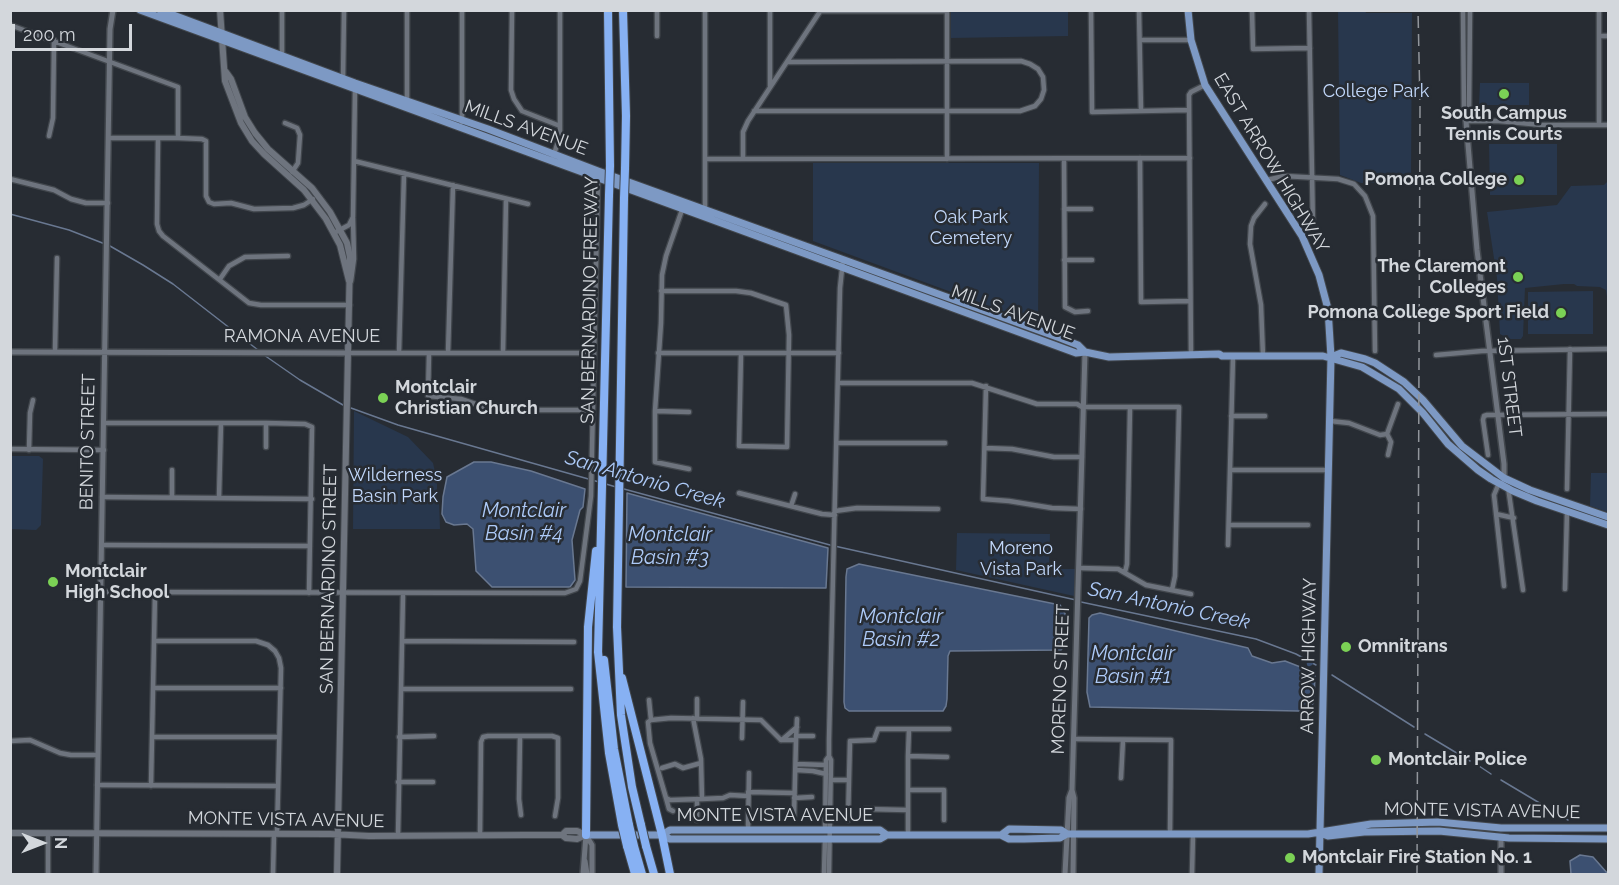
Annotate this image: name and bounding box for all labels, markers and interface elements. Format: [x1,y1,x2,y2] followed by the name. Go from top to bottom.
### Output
[15,12,135,50] scale bar
[23,24,76,45] text: 200 m
[1209,69,1333,257] street label: EAST ARROW HIGHWAY
[1323,81,1429,103] park label: College Park
[1497,87,1511,101] marker: South Campus Tennis Courts
[461,96,591,160] street label: MILLS AVENUE
[1441,103,1567,146] place label: South Campus Tennis Courts
[1364,169,1507,191] place label: Pomona College
[1512,173,1526,187] marker: Pomona College
[577,176,603,424] street label: SAN BERNARDINO FREEWAY
[930,207,1012,250] park label: Oak Park Cemetery
[1377,256,1506,298] place label: The Claremont Colleges
[1511,270,1525,284] marker: The Claremont Colleges
[948,281,1078,345] street label: MILLS AVENUE
[1307,302,1549,324] place label: Pomona College Sport Field
[1554,306,1568,320] marker: Pomona College Sport Field
[224,326,380,348] street label: RAMONA AVENUE
[1492,336,1526,438] street label: 1ST STREET
[76,374,100,510] street label: BENITO STREET
[395,377,538,420] place label: Montclair Christian Church
[376,391,390,405] marker: Montclair Christian Church
[562,446,728,514] water label: San Antonio Creek
[316,464,342,694] street label: SAN BERNARDINO STREET
[348,465,442,508] park label: Wilderness Basin Park
[482,499,566,546] water label: Montclair Basin #4
[628,523,712,570] water label: Montclair Basin #3
[980,538,1062,580] park label: Moreno Vista Park
[65,561,169,604] place label: Montclair High School
[46,575,60,589] marker: Montclair High School
[1086,577,1252,635] water label: San Antonio Creek
[1297,578,1321,734] street label: ARROW HIGHWAY
[1048,603,1074,755] street label: MORENO STREET
[859,605,943,652] water label: Montclair Basin #2
[1358,636,1448,658] place label: Omnitrans
[1339,640,1353,654] marker: Omnitrans
[1091,642,1175,689] water label: Montclair Basin #1
[1388,749,1527,771] place label: Montclair Police
[1369,753,1383,767] marker: Montclair Police
[1384,798,1580,824] street label: MONTE VISTA AVENUE
[677,805,873,827] street label: MONTE VISTA AVENUE
[188,807,384,833] street label: MONTE VISTA AVENUE
[12,813,72,873] north arrow
[51,837,70,849] text: N
[1302,847,1532,869] place label: Montclair Fire Station No. 1
[1283,851,1297,865] marker: Montclair Fire Station No. 1

